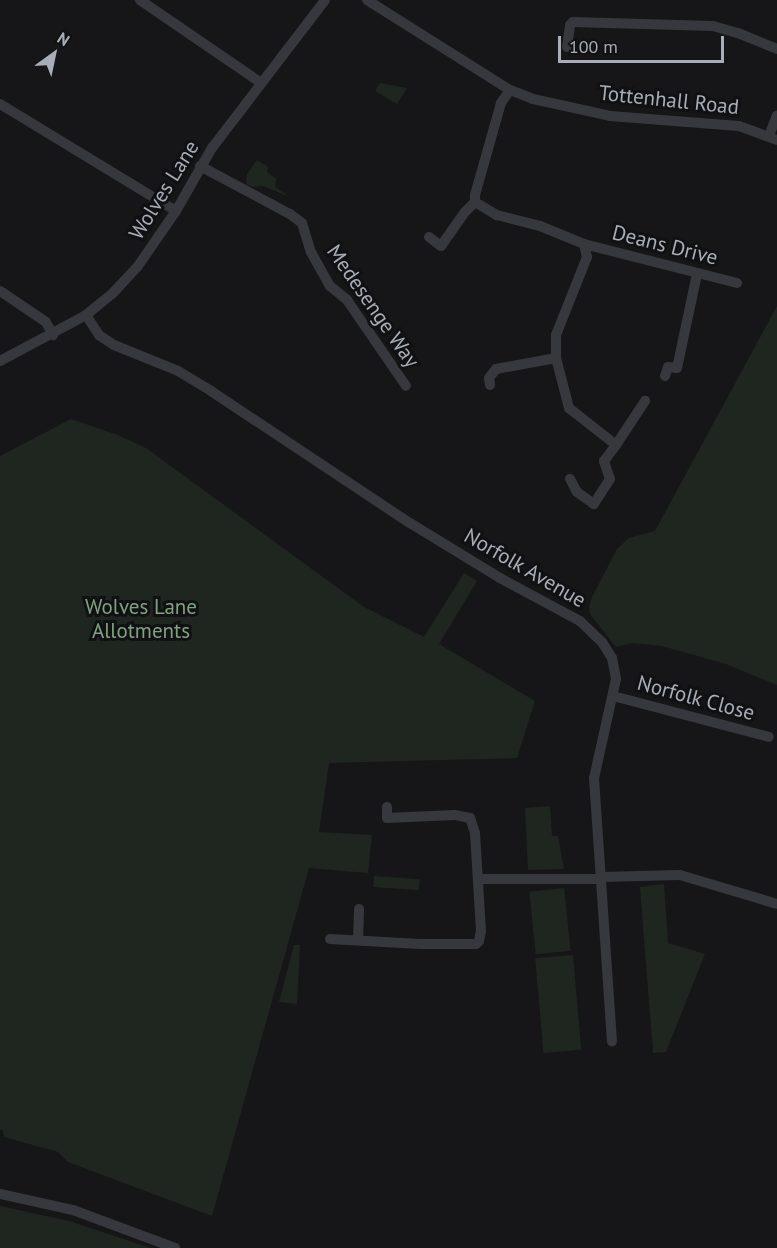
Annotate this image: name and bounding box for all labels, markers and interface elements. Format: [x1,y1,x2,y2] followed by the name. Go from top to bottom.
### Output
[24,24,84,84] north arrow
[561,24,728,62] scale bar
[54,28,74,50] text: N
[569,35,618,58] text: 100 m
[598,80,740,120] street label: Tottenhall Road
[124,136,204,244] street label: Wolves Lane
[610,220,720,270] street label: Deans Drive
[321,240,425,372] street label: Medesenge Way
[459,523,591,613] street label: Norfolk Avenue
[85,594,197,644] park label: Wolves Lane Allotments
[634,670,758,726] street label: Norfolk Close

